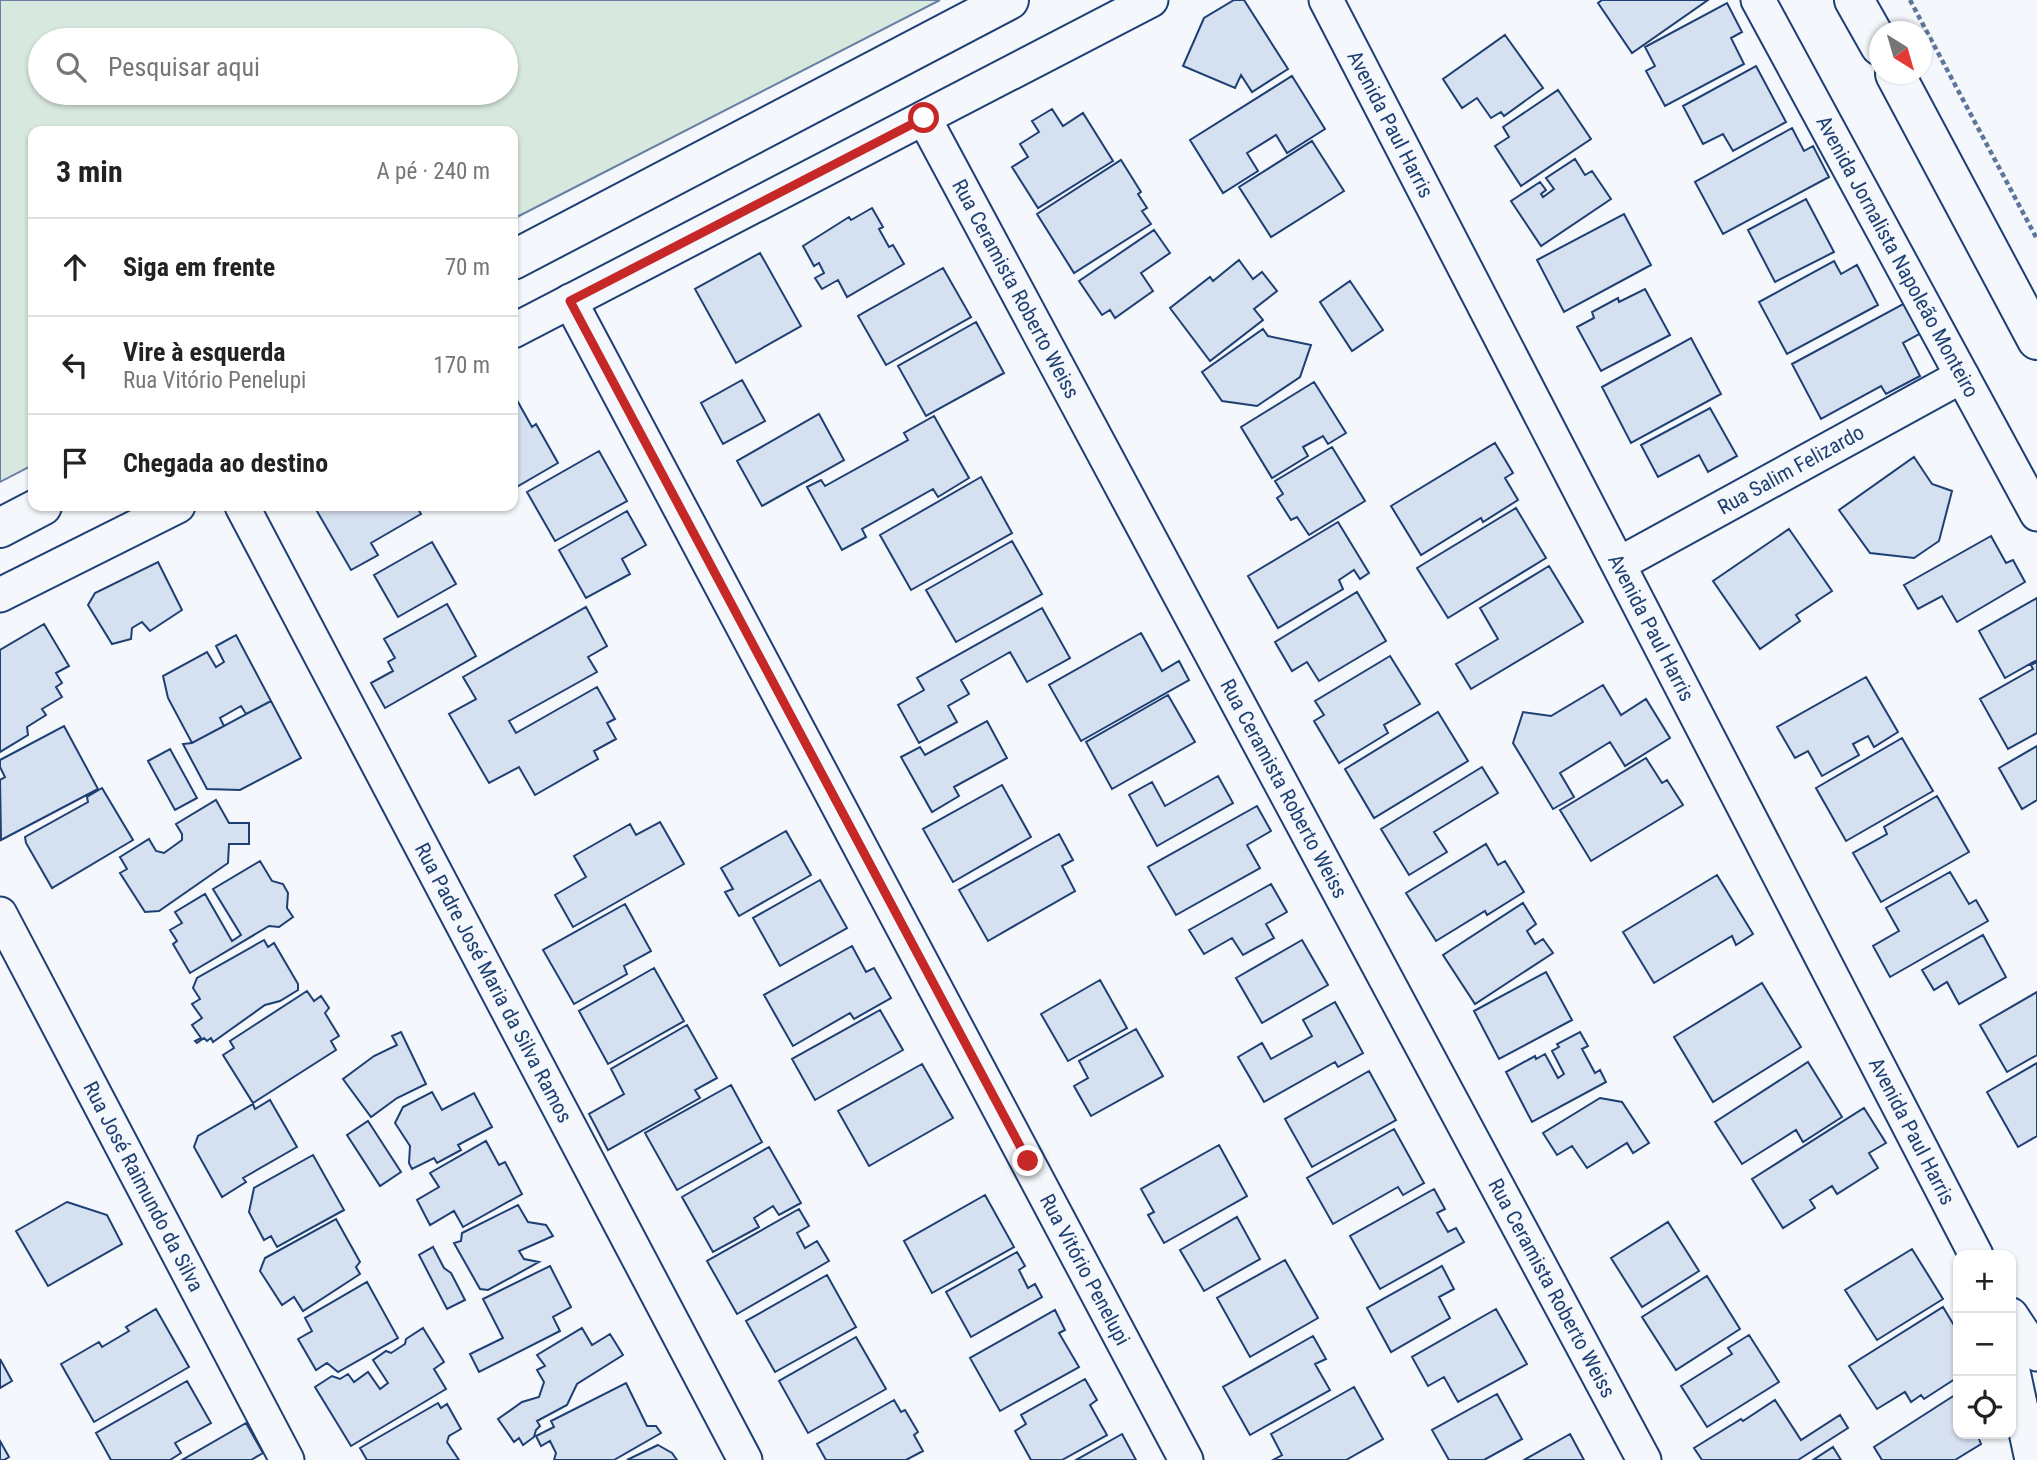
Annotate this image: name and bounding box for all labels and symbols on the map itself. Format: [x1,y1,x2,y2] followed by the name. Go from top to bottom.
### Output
[1869,21,1932,84] north arrow
[1342,47,1438,202] street label: Avenida Paul Harris
[908,102,939,133] route start
[1811,112,1983,401] street label: Avenida Jornalista Napoleão Monteiro
[947,175,1084,403] street label: Rua Ceramista Roberto Weiss
[1714,420,1868,520] street label: Rua Salim Felizardo
[1603,550,1699,705] street label: Avenida Paul Harris
[1215,675,1352,902] street label: Rua Ceramista Roberto Weiss
[410,839,577,1127] street label: Rua Padre José Maria da Silva Ramos
[1864,1054,1960,1209] street label: Avenida Paul Harris
[78,1078,208,1296] street label: Rua José Raimundo da Silva
[1012,1145,1043,1176] route end
[1483,1175,1620,1402] street label: Rua Ceramista Roberto Weiss
[1035,1190,1135,1349] street label: Rua Vitório Penelupi

